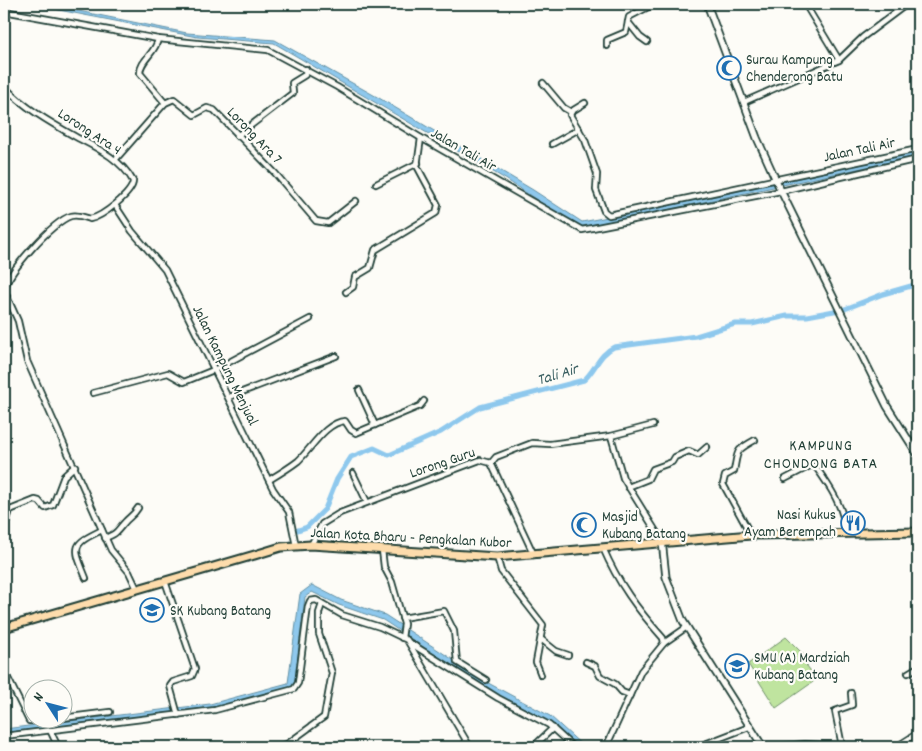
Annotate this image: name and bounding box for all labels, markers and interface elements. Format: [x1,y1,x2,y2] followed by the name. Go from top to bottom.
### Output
[746,50,843,89] place label: Surau Kampung Chenderong Batu
[716,55,742,81] mosque icon: Surau Kampung Chenderong Batu
[221,103,287,170] street label: Lorong Ara 7
[53,104,125,162] street label: Lorong Ara 4
[426,123,500,179] street label: Jalan Tali Air
[822,133,898,169] street label: Jalan Tali Air
[186,302,263,430] street label: Jalan Kampung Menjual
[534,358,583,393] water label: Tali Air
[764,435,878,476] district label: KAMPUNG CHONDONG BATA
[407,442,478,485] street label: Lorong Guru
[744,505,836,544] place label: Nasi Kukus Ayam Berempah
[602,507,686,546] place label: Masjid Kubang Batang
[840,510,866,536] restaurant icon: Nasi Kukus Ayam Berempah
[571,512,597,538] mosque icon: Masjid Kubang Batang
[310,523,512,555] street label: Jalan Kota Bharu - Pengkalan Kubor
[139,597,165,623] school or university icon: SK Kubang Batang
[170,601,271,623] place label: SK Kubang Batang
[754,648,850,687] place label: SMU (A) Mardziah Kubang Batang
[724,653,750,679] school or university icon: SMU (A) Mardziah Kubang Batang
[22,678,72,728] north arrow
[29,689,49,706] text: N

